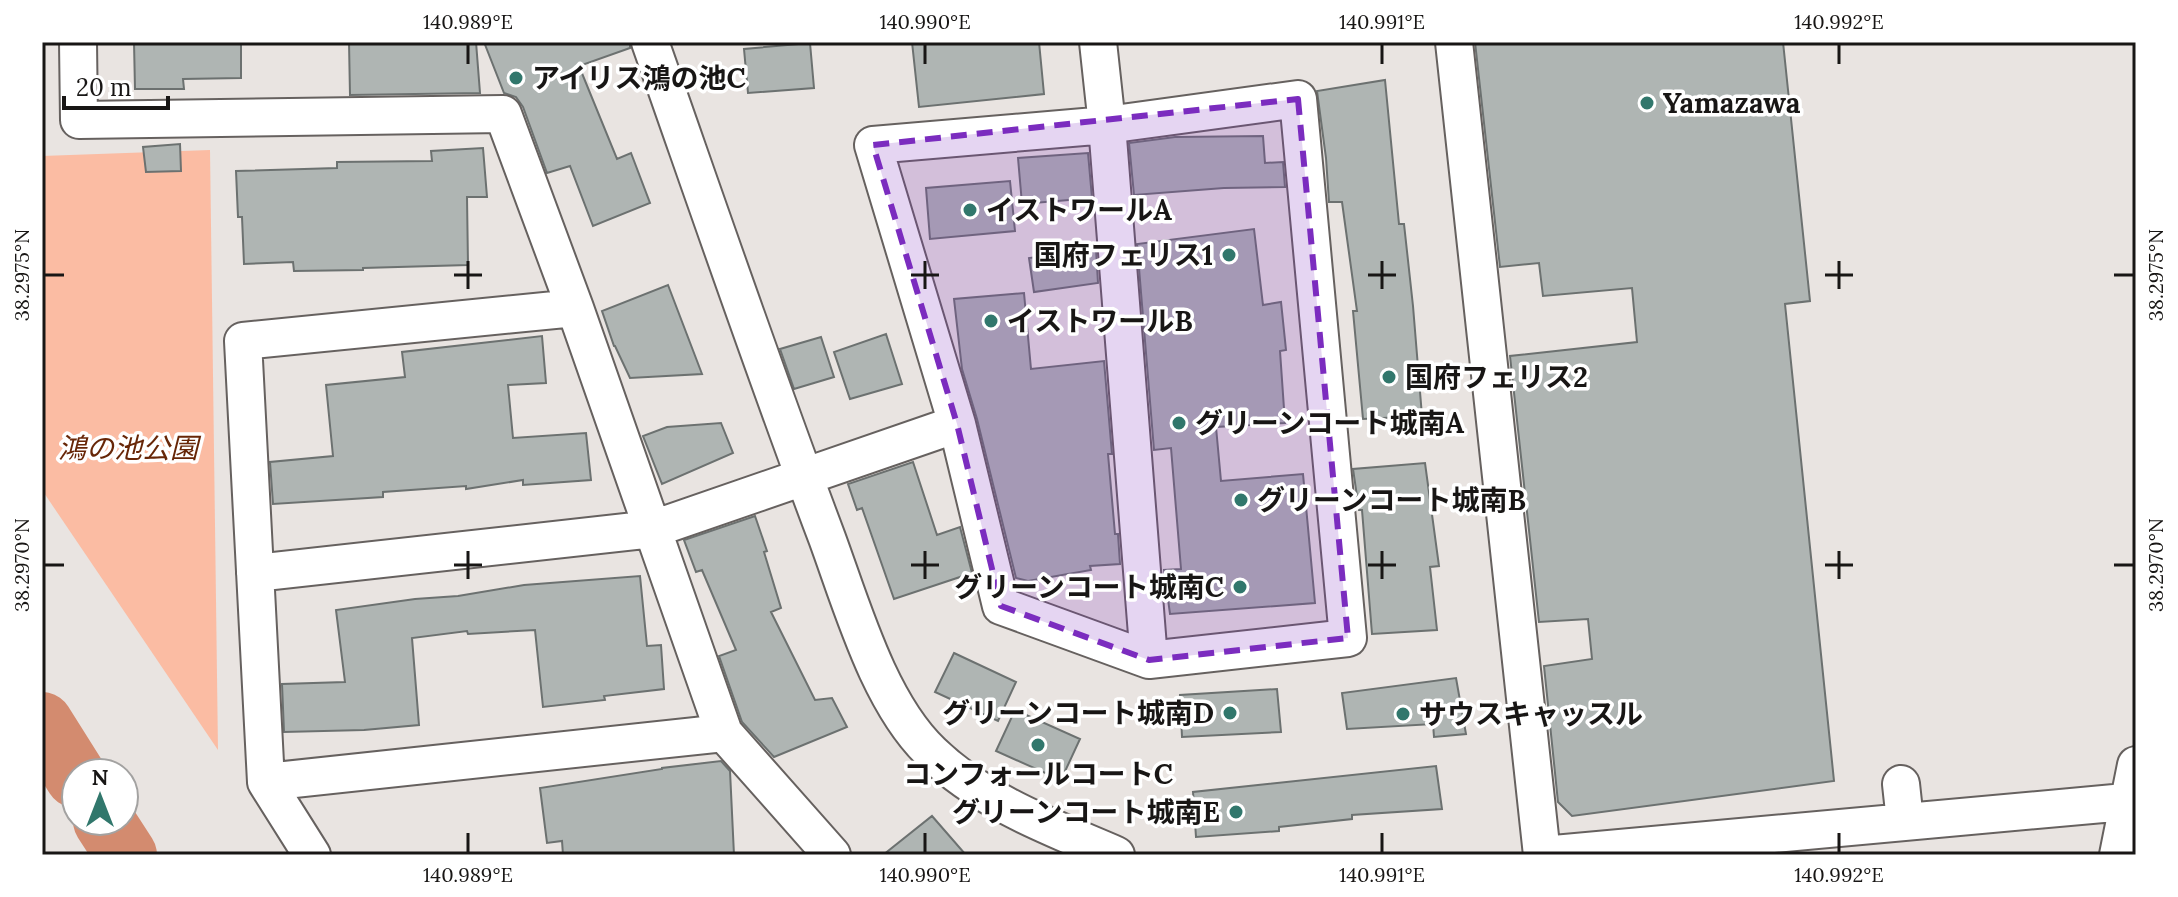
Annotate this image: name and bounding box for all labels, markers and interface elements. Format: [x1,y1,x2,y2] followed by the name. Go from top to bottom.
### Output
[423,9,513,34] text: 140.989°E
[879,9,971,34] text: 140.990°E
[1339,9,1425,34] text: 140.991°E
[1794,9,1884,34] text: 140.992°E
[64,60,168,110] scale bar
[532,60,747,96] place label: アイリス鴻の池C
[507,69,525,87] marker: アイリス鴻の池C
[76,72,132,103] text: 20 m
[1663,85,1801,121] place label: Yamazawa
[1638,94,1656,112] marker: Yamazawa
[986,192,1172,228] place label: イストワールA
[961,201,979,219] marker: イストワールA
[9,229,34,321] text: 38.2975°N
[2143,229,2168,321] text: 38.2975°N
[1034,237,1213,273] place label: 国府フェリス1
[1220,246,1238,264] marker: 国府フェリス1
[1007,303,1193,339] place label: イストワールB
[982,312,1000,330] marker: イストワールB
[1405,359,1588,395] place label: 国府フェリス2
[1380,368,1398,386] marker: 国府フェリス2
[1195,405,1465,441] place label: グリーンコート城南A
[1170,414,1188,432] marker: グリーンコート城南A
[58,430,202,466] park label: 鴻の池公園
[1257,482,1526,518] place label: グリーンコート城南B
[1232,491,1250,509] marker: グリーンコート城南B
[9,518,34,612] text: 38.2970°N
[2143,518,2168,612] text: 38.2970°N
[954,569,1225,605] place label: グリーンコート城南C
[1231,578,1249,596] marker: グリーンコート城南C
[942,695,1214,731] place label: グリーンコート城南D
[1419,696,1643,732] place label: サウスキャッスル
[1221,704,1239,722] marker: グリーンコート城南D
[1394,705,1412,723] marker: サウスキャッスル
[1029,736,1047,754] marker: コンフォールコートC
[903,756,1174,792] place label: コンフォールコートC
[60,757,140,837] north arrow
[91,763,109,791] text: N
[952,794,1220,830] place label: グリーンコート城南E
[1227,803,1245,821] marker: グリーンコート城南E
[423,862,513,887] text: 140.989°E
[879,862,971,887] text: 140.990°E
[1339,862,1425,887] text: 140.991°E
[1794,862,1884,887] text: 140.992°E

